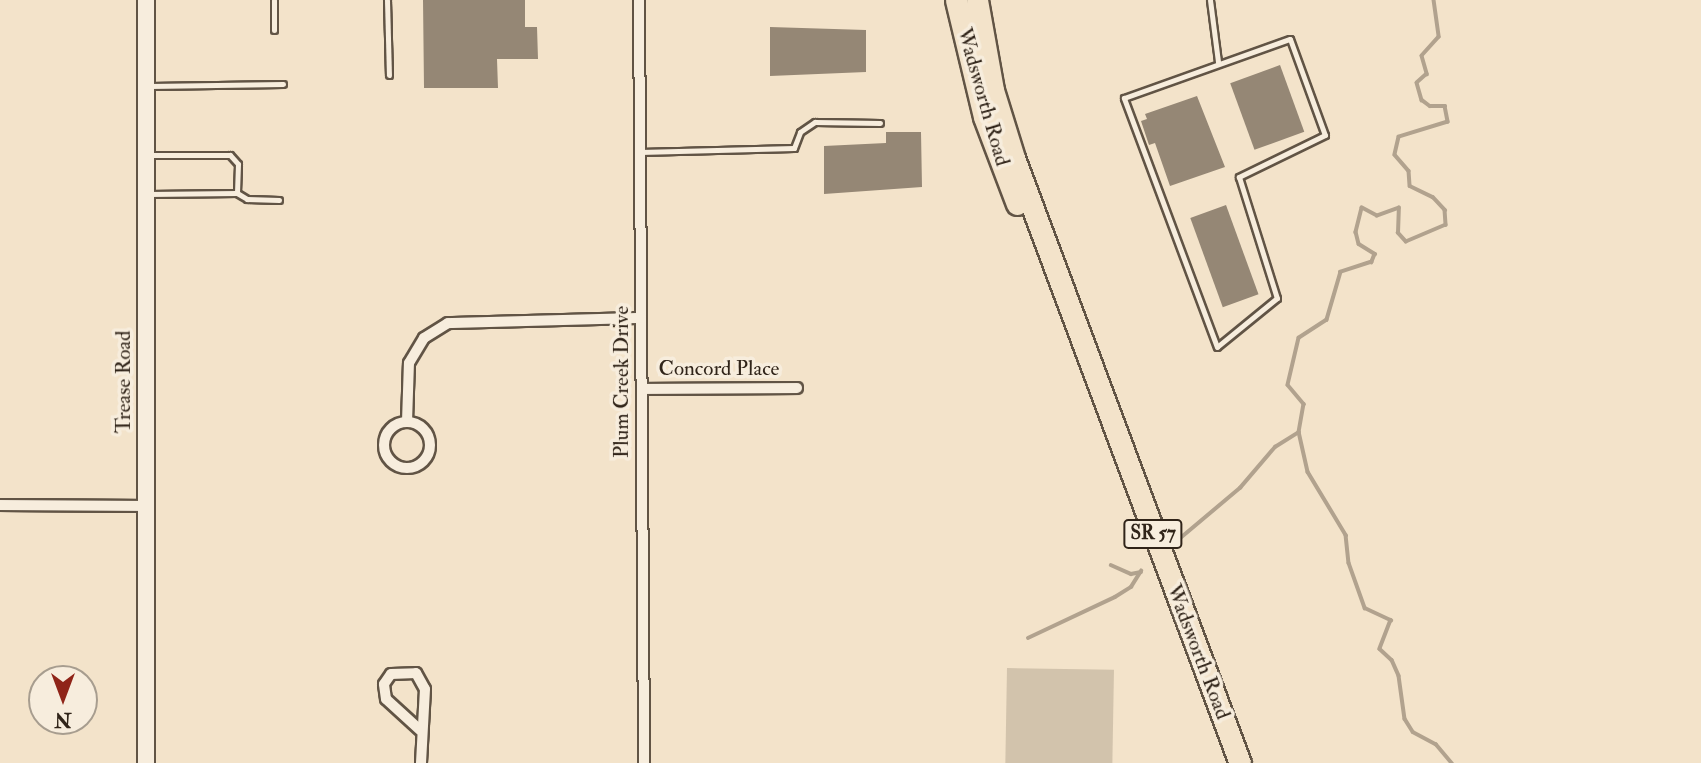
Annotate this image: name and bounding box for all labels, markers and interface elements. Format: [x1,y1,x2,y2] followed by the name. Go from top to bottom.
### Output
[951,25,1015,169] street label: Wadsworth Road
[609,306,635,458] street label: Plum Creek Drive
[111,331,137,433] street label: Trease Road
[659,356,779,382] street label: Concord Place
[1123,519,1183,550] road number: SR 57
[1161,581,1235,723] street label: Wadsworth Road
[28,665,98,735] north arrow
[55,707,72,731] text: N

